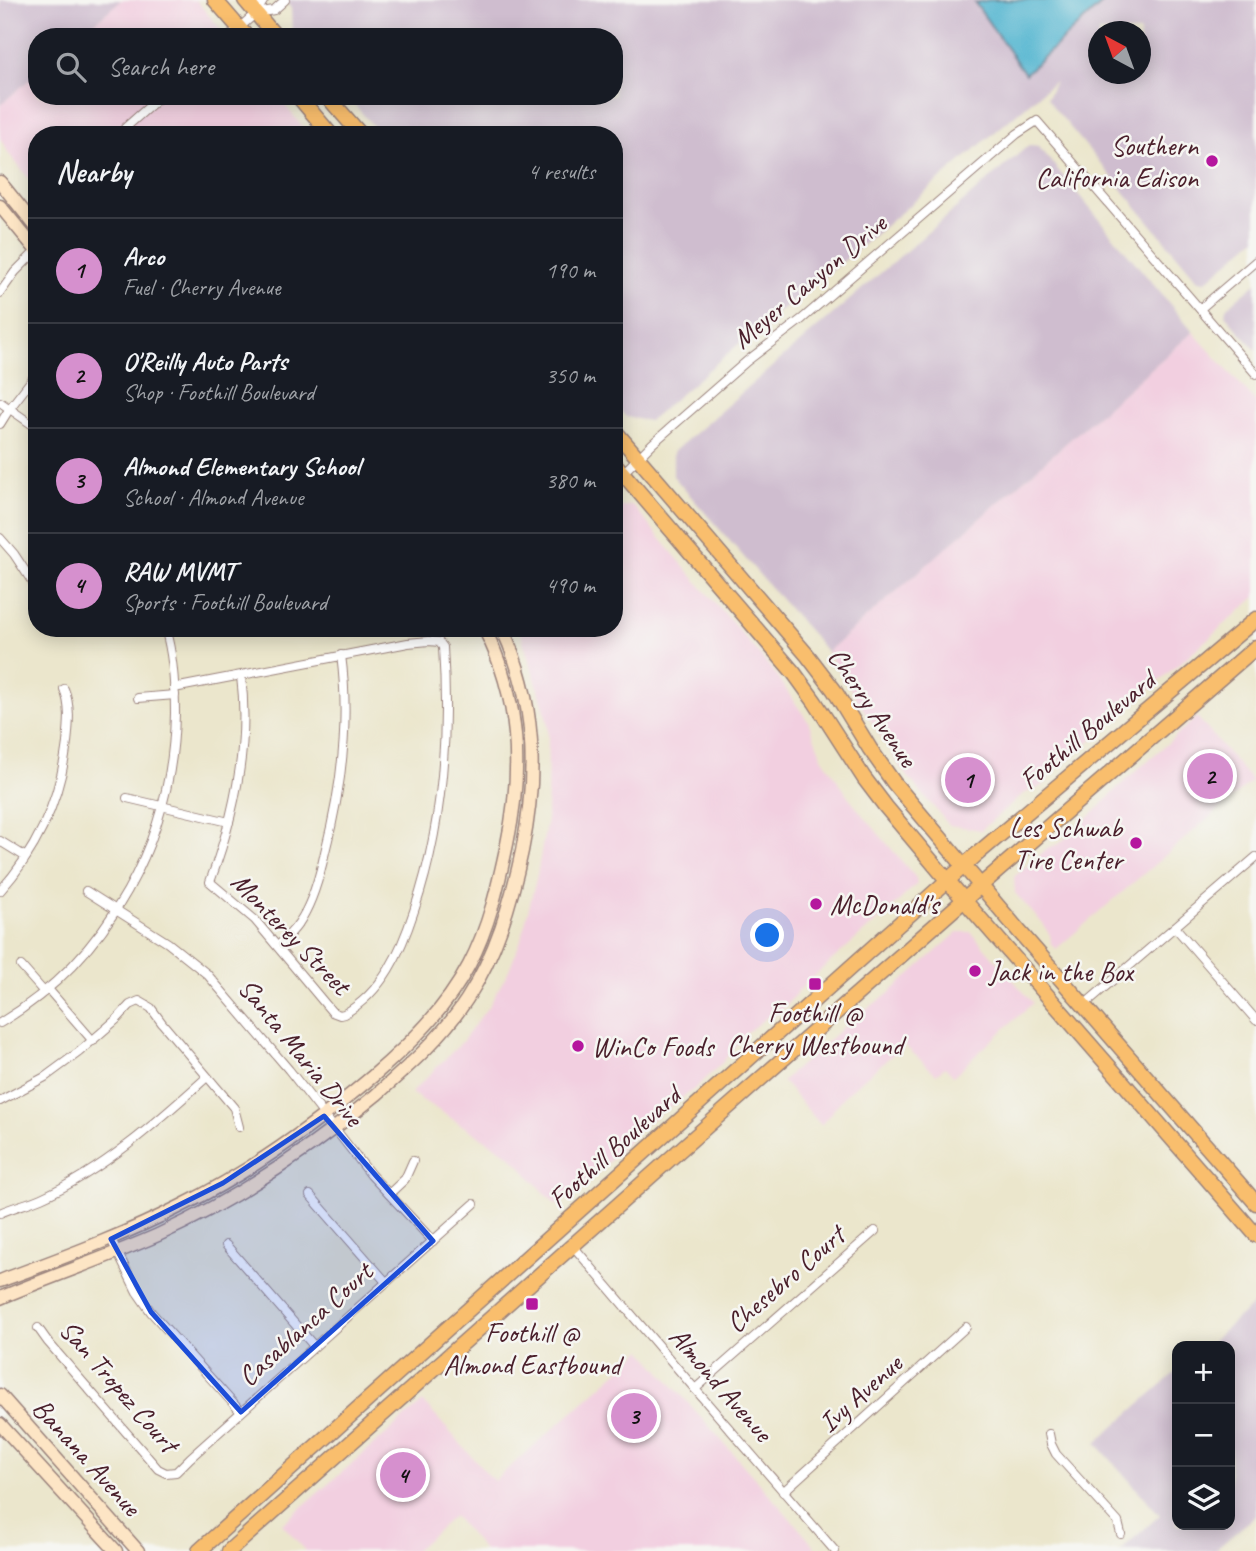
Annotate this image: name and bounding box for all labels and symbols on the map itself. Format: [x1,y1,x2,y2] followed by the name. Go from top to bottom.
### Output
[1088,21,1151,84] north arrow
[1036,128,1199,195] place label: Southern California Edison
[1204,153,1220,169] marker: Southern California Edison
[725,205,895,356] street label: Meyer Canyon Drive
[820,641,927,775] street label: Cherry Avenue
[1012,660,1165,797] street label: Foothill Boulevard
[1187,750,1233,802] pin: 2
[945,754,991,806] pin: 1
[1010,810,1125,877] place label: Les Schwab Tire Center
[1128,835,1144,851] marker: Les Schwab Tire Center
[224,864,360,1004] street label: Monterey Street
[830,887,941,922] place label: McDonald's
[808,896,824,912] marker: McDonald's
[750,918,784,952] your location
[987,954,1135,989] place label: Jack in the Box
[967,963,983,979] marker: Jack in the Box
[231,971,373,1135] street label: Santa Maria Drive
[807,976,823,992] marker: Foothill @ Cherry Westbound
[727,995,907,1062] place label: Foothill @ Cherry Westbound
[592,1029,716,1064] place label: WinCo Foods
[570,1038,586,1054] marker: WinCo Foods
[540,1076,691,1216] street label: Foothill Boulevard
[719,1216,854,1340] street label: Chesebro Court
[231,1253,381,1394] street label: Casablanca Court
[524,1296,540,1312] marker: Foothill @ Almond Eastbound
[52,1312,189,1462] street label: San Tropez Court
[443,1315,625,1382] place label: Foothill @ Almond Eastbound
[662,1319,782,1450] street label: Almond Avenue
[811,1345,911,1440] street label: Ivy Avenue
[611,1390,657,1442] pin: 3
[25,1391,150,1524] street label: Banana Avenue
[380,1449,426,1501] pin: 4

